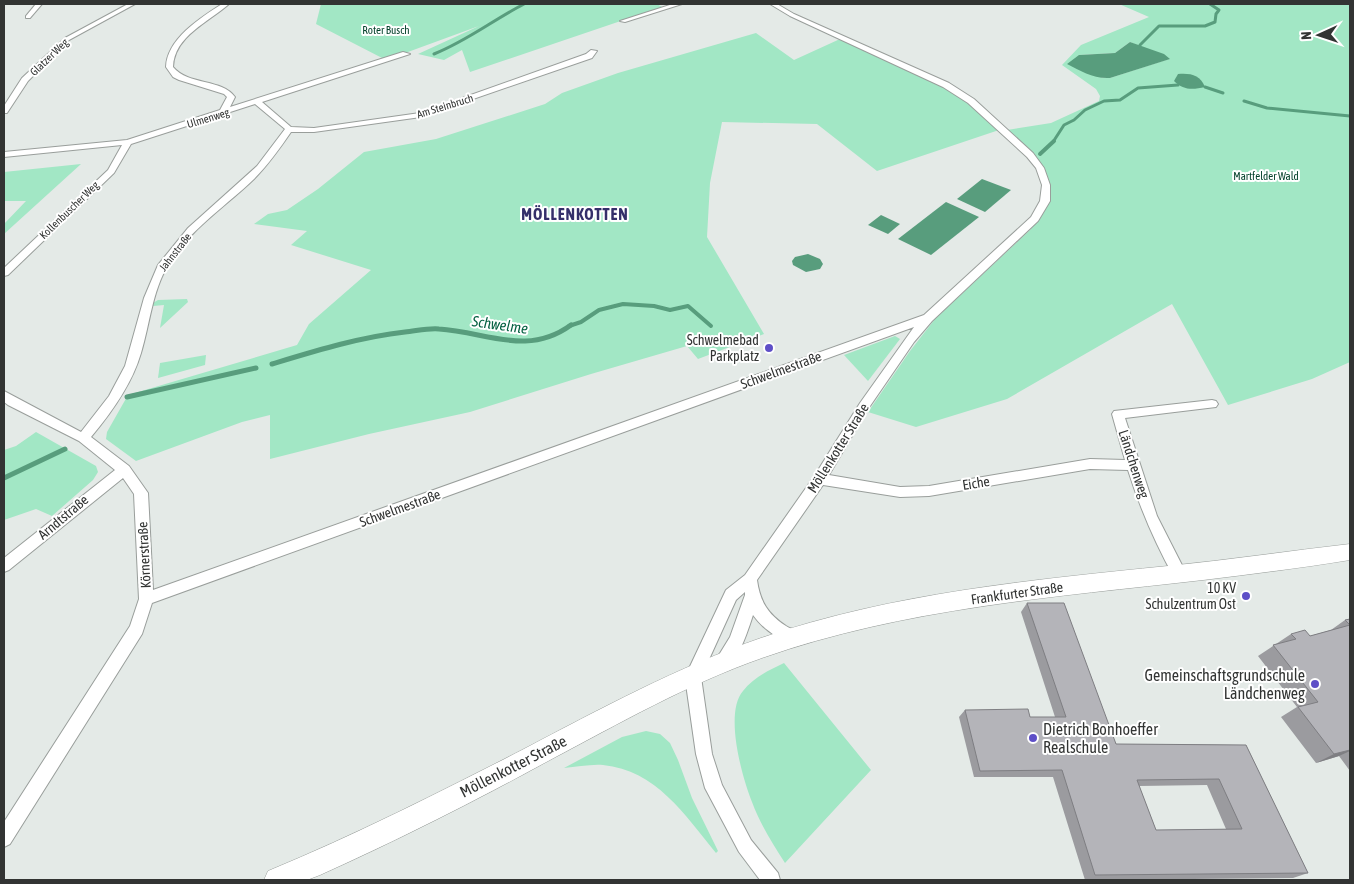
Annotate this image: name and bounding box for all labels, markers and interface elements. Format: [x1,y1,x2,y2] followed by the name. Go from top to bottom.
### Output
[1294,10,1344,60] north arrow
[362,24,410,36] park label: Roter Busch
[1298,31,1314,40] text: N
[28,36,71,78] street label: Glatzer Weg
[415,92,475,120] street label: Am Steinbruch
[185,106,231,130] street label: Ulmenweg
[1233,170,1299,182] park label: Martfelder Wald
[37,179,101,241] street label: Kollenbuscher Weg
[521,205,629,223] district label: MÖLLENKOTTEN
[157,231,193,273] street label: Jahnstraße
[470,312,529,337] water label: Schwelme
[687,332,759,364] place label: Schwelmebad Parkplatz
[763,342,775,354] marker: Schwelmebad Parkplatz
[738,348,824,392] street label: Schwelmestraße
[804,400,872,496] street label: Möllenkotter Straße
[1115,428,1153,500] street label: Ländchenweg
[961,473,991,493] street label: Eiche
[357,486,443,530] street label: Schwelmestraße
[35,491,91,543] street label: Arndtstraße
[134,521,154,589] street label: Körnerstraße
[970,579,1064,607] street label: Frankfurter Straße
[1146,580,1236,612] place label: 10 KV Schulzentrum Ost
[1240,590,1252,602] marker: 10 KV Schulzentrum Ost
[1145,666,1305,703] place label: Gemeinschaftsgrundschule Ländchenweg
[1309,678,1321,690] marker: Gemeinschaftsgrundschule Ländchenweg
[1043,720,1158,756] place label: Dietrich Bonhoeffer Realschule
[457,731,569,801] street label: Möllenkotter Straße
[1027,732,1039,744] marker: Dietrich Bonhoeffer Realschule

